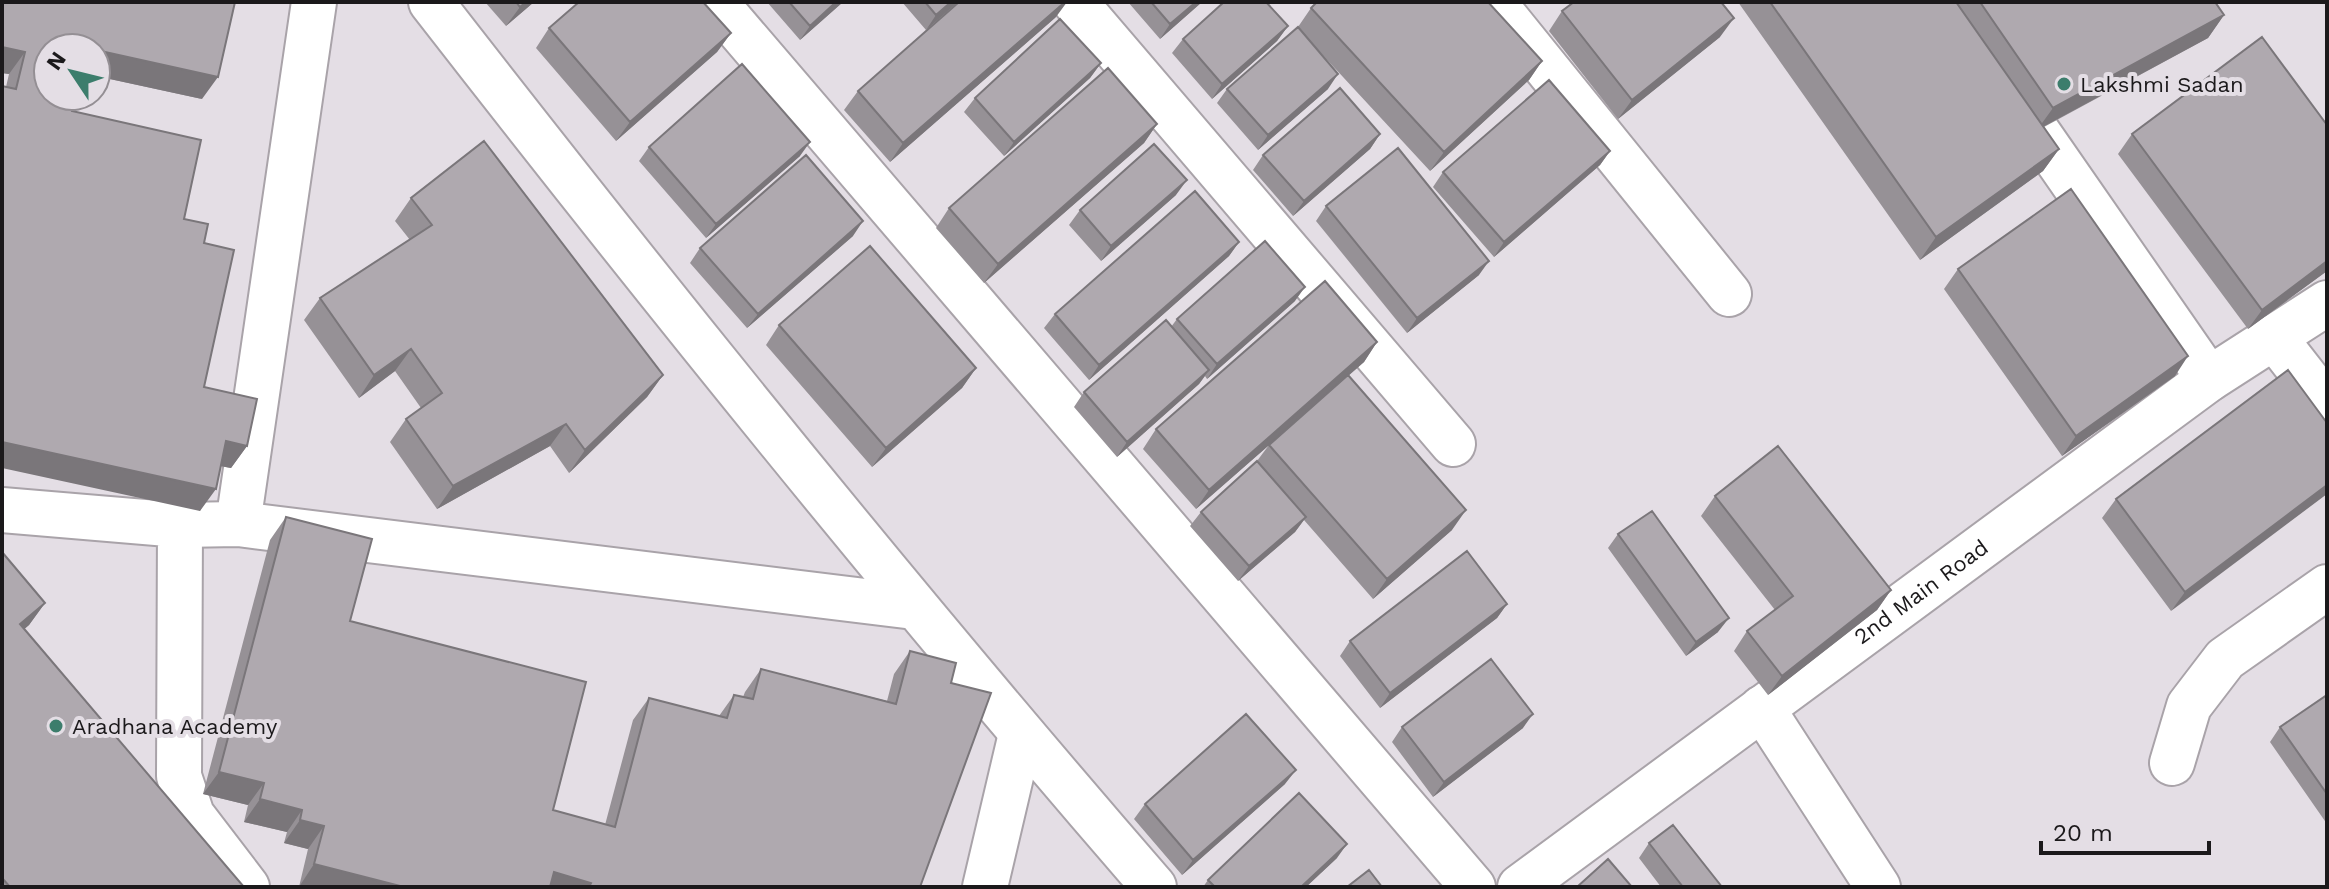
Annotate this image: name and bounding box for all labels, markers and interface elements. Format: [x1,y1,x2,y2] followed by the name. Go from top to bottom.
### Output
[32,32,112,112] north arrow
[41,47,71,75] text: N
[2080,72,2244,97] place label: Lakshmi Sadan
[2055,75,2073,93] marker: Lakshmi Sadan
[1849,534,1993,649] street label: 2nd Main Road
[72,714,278,739] place label: Aradhana Academy
[47,717,65,735] marker: Aradhana Academy
[2041,805,2209,855] scale bar
[2053,819,2113,847] text: 20 m

